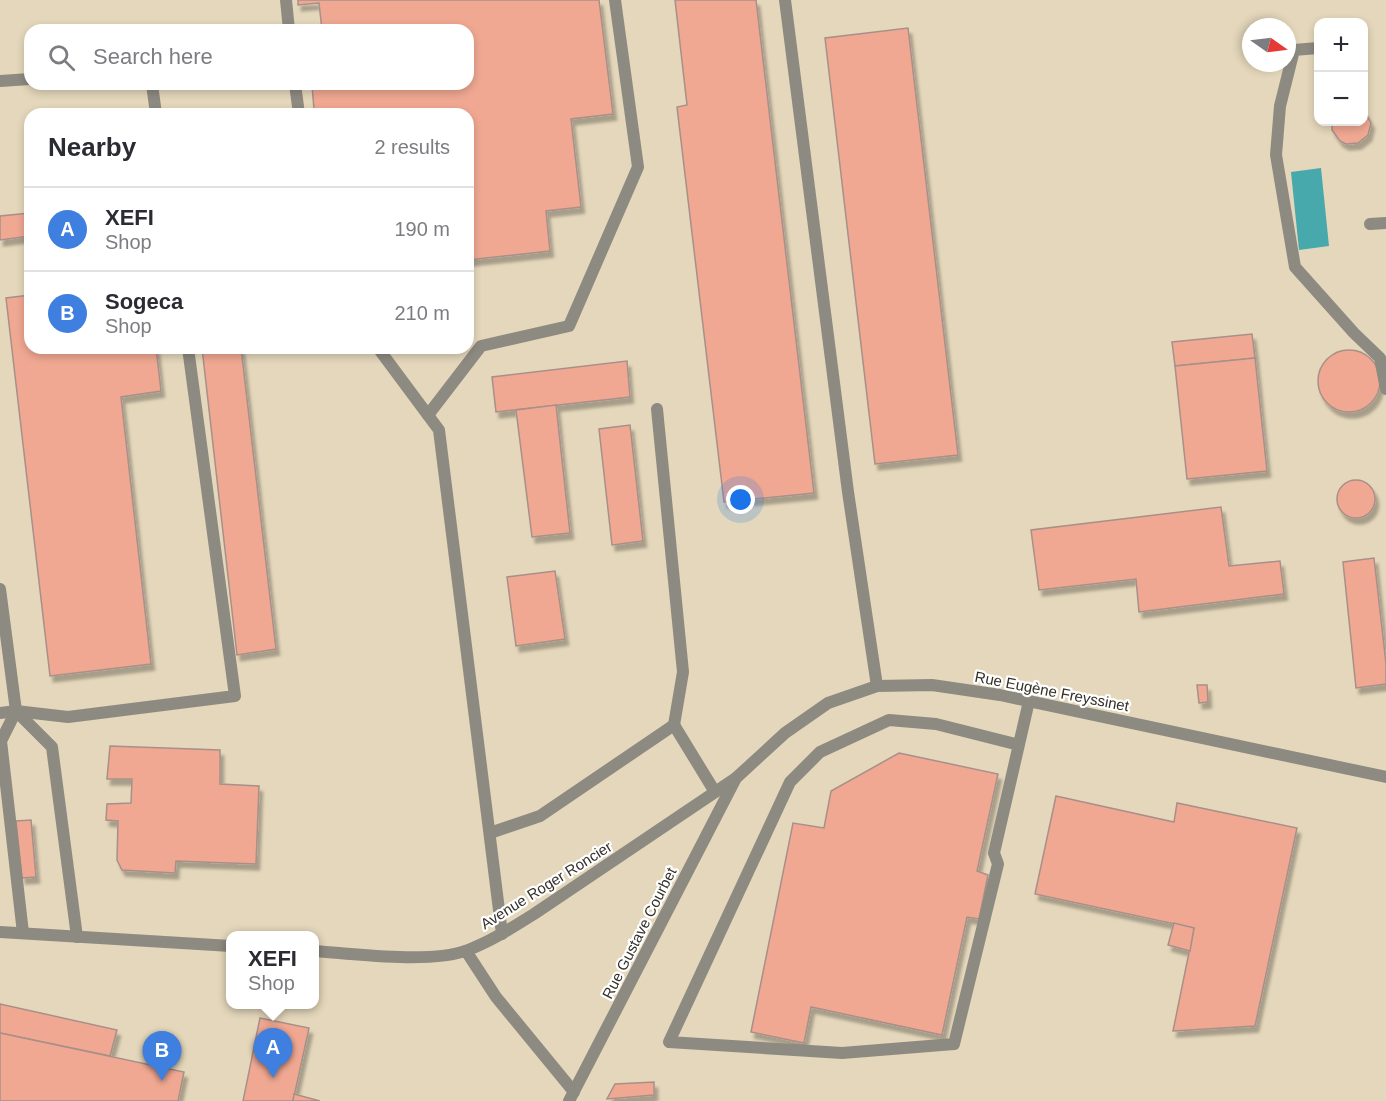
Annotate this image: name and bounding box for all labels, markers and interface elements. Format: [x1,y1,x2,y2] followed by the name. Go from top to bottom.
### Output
[1242,18,1296,72] north arrow
[1314,18,1368,126] map controls
[1314,18,1368,72] button: +
[24,24,474,90] search box
[45,41,78,74] icon: search
[93,44,213,69] text: Search here
[1314,72,1368,126] button: −
[48,132,136,162] text: Nearby
[374,136,450,158] text: 2 results
[105,205,154,230] text: XEFI
[60,218,75,240] text: A
[394,218,450,240] text: 190 m
[105,231,152,253] text: Shop
[105,289,183,314] text: Sogeca
[60,302,75,324] text: B
[394,302,450,324] text: 210 m
[105,315,152,337] text: Shop
[726,485,755,514] your location
[973,668,1131,714] street label: Rue Eugène Freyssinet
[477,838,615,932] street label: Avenue Roger Roncier
[598,864,680,1001] street label: Rue Gustave Courbet
[226,931,319,1009] popup
[248,946,297,971] text: XEFI
[248,972,295,994] text: Shop
[254,1028,292,1078] pin: A
[142,1032,182,1081] pin: B

